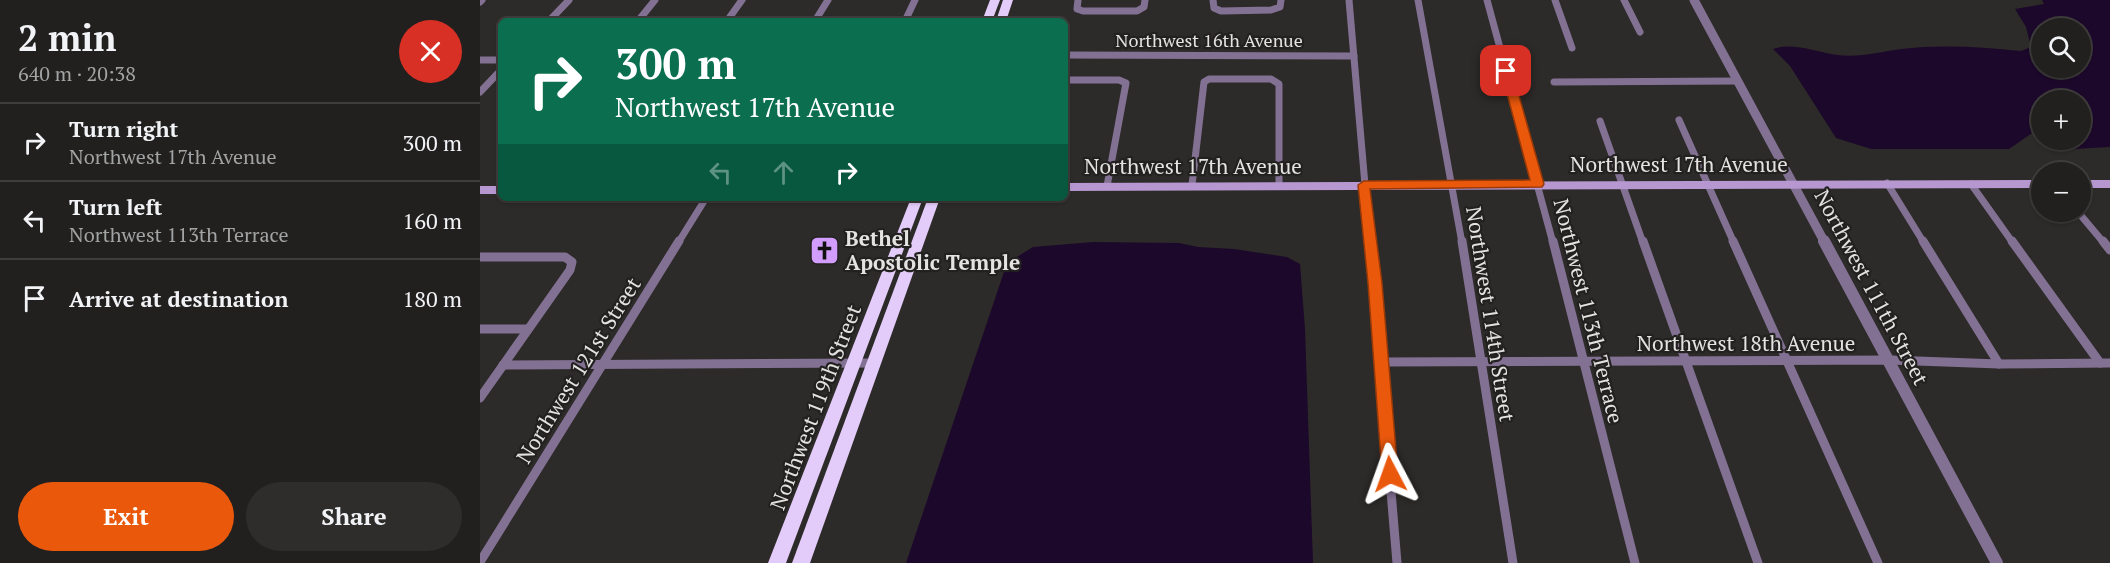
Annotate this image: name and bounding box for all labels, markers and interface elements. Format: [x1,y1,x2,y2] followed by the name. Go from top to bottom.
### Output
[18,14,116,61] text: 2 min
[2031,18,2091,222] map controls
[2031,18,2091,78] button: search
[399,20,462,83] button: close
[1115,28,1303,52] street label: Northwest 16th Avenue
[615,35,736,91] text: 300 m
[516,42,594,120] icon: right
[1480,45,1531,96] pin
[1489,54,1522,87] icon: arrive
[18,60,136,87] text: 640 m · 20:38
[615,89,895,125] text: Northwest 17th Avenue
[2031,90,2091,150] button: +
[69,114,178,143] text: Turn right
[18,126,51,159] icon: right
[402,128,462,157] text: 300 m
[69,143,276,170] text: Northwest 17th Avenue
[1570,150,1788,178] street label: Northwest 17th Avenue
[1084,152,1302,180] street label: Northwest 17th Avenue
[704,156,737,189] icon: left
[767,156,800,189] icon: ahead
[830,156,863,189] icon: right
[2031,162,2091,222] button: −
[1809,184,1936,390] street label: Northwest 111th Street
[69,192,162,221] text: Turn left
[1548,196,1630,426] street label: Northwest 113th Terrace
[18,204,51,237] icon: left
[1460,204,1522,424] street label: Northwest 114th Street
[402,206,462,235] text: 160 m
[69,221,289,248] text: Northwest 113th Terrace
[845,224,1020,276] place label: Bethel Apostolic Temple
[808,234,840,266] church icon: Bethel Apostolic Temple
[509,272,647,468] street label: Northwest 121st Street
[18,282,51,315] icon: arrive
[69,284,288,313] text: Arrive at destination
[402,284,462,313] text: 180 m
[763,300,867,514] street label: Northwest 119th Street
[1637,329,1855,357] street label: Northwest 18th Avenue
[1358,442,1422,506] position arrow
[18,482,234,551] button: Exit
[246,482,462,551] button: Share

